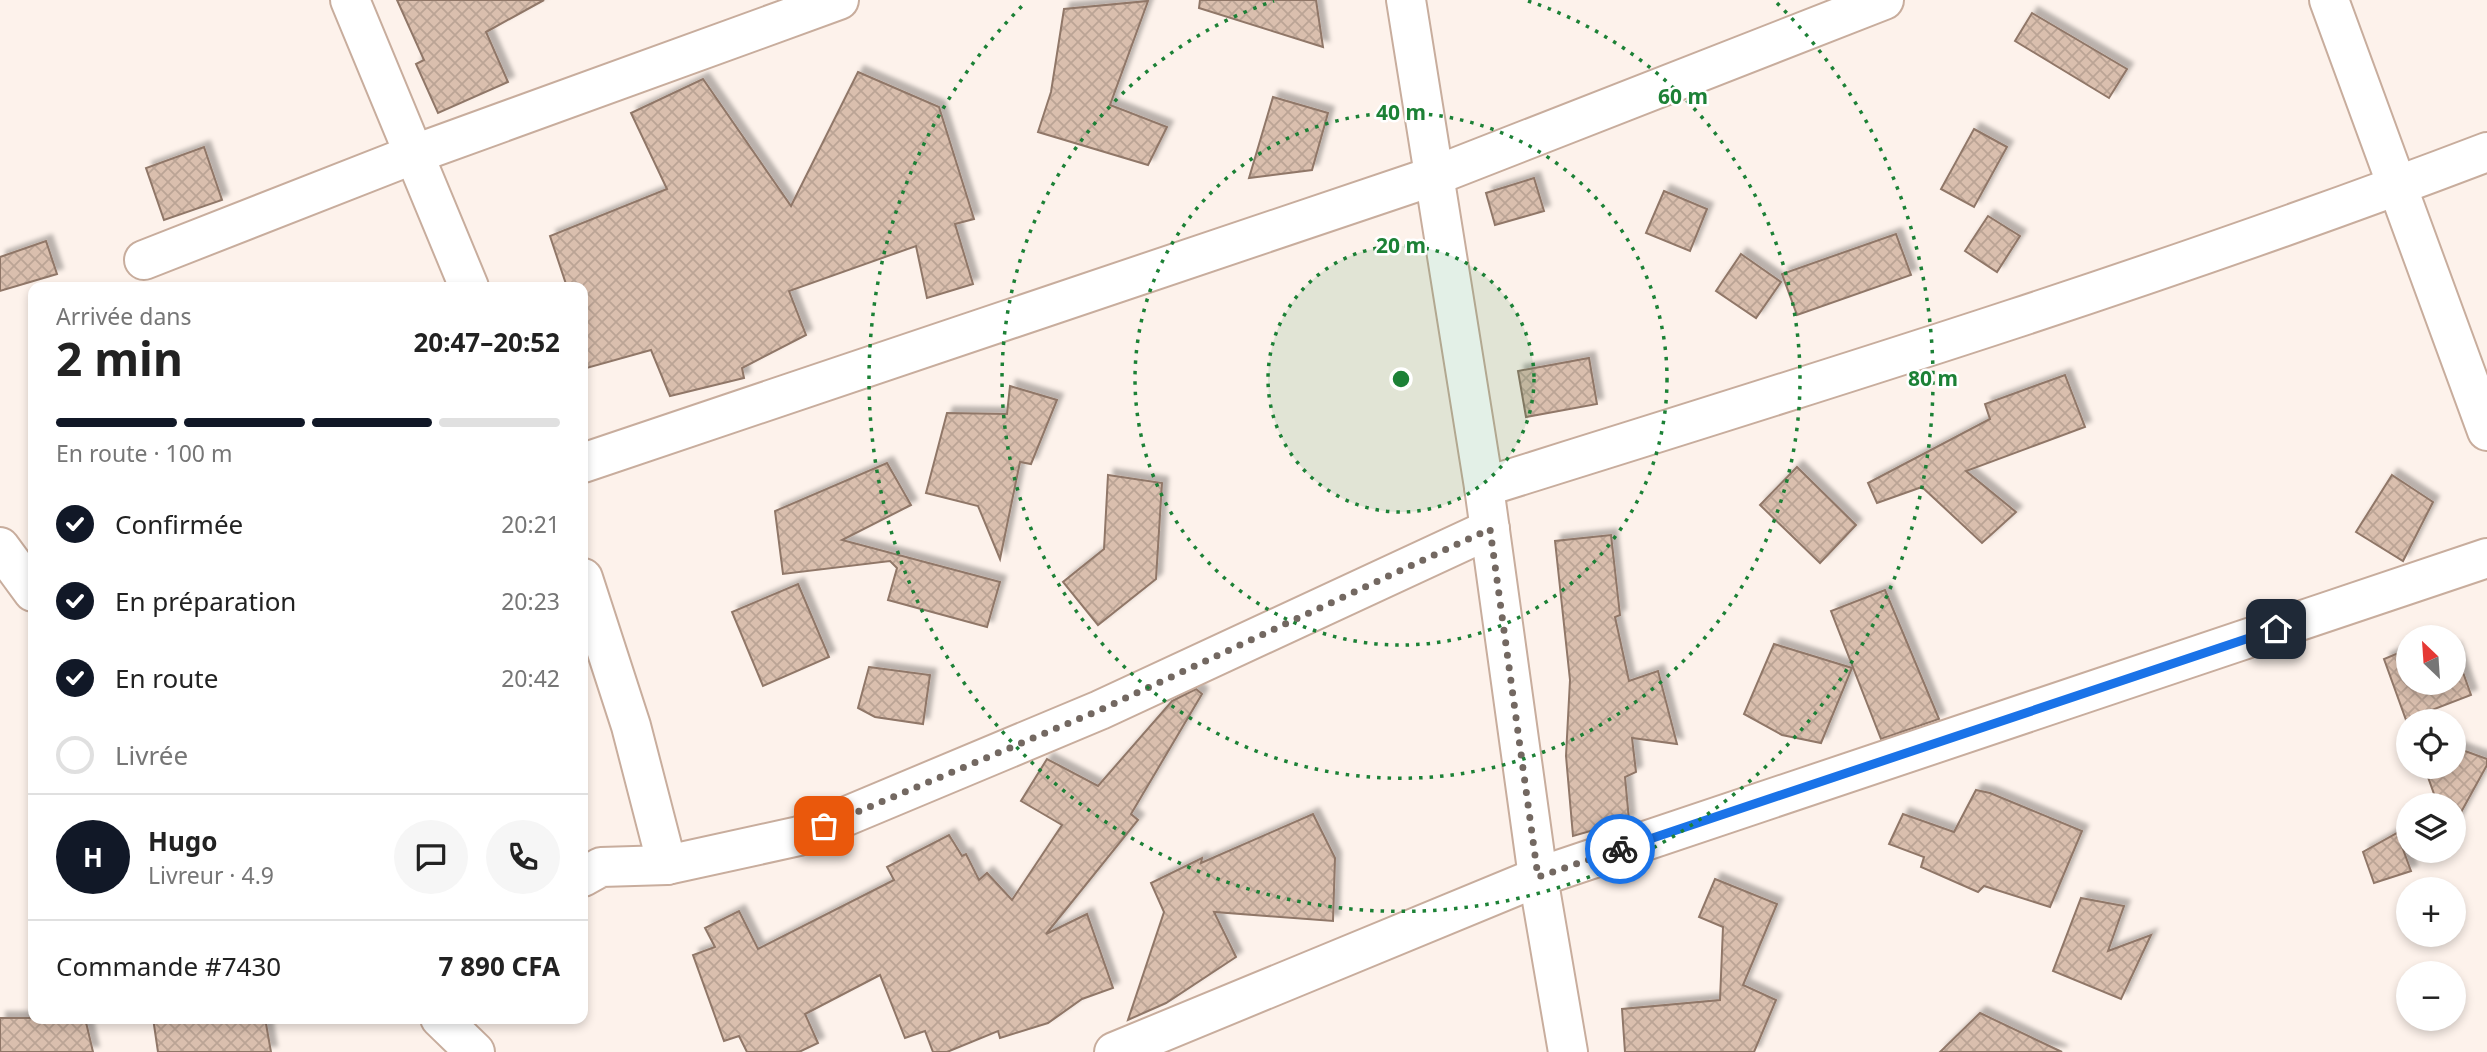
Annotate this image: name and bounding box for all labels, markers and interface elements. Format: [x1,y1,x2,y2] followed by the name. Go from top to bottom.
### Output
[1658,82,1708,110] text: 60 m
[1376,98,1426,126] text: 40 m
[1376,231,1426,259] text: 20 m
[56,300,192,332] text: Arrivée dans
[413,324,560,360] text: 20:47–20:52
[56,327,183,389] text: 2 min
[1908,364,1958,392] text: 80 m
[1389,367,1413,391] centre of rings
[56,437,233,469] text: En route · 100 m
[56,505,94,543] icon: check
[115,506,243,542] text: Confirmée
[501,508,560,540] text: 20:21
[56,582,94,620] icon: check
[115,583,296,619] text: En préparation
[501,585,560,617] text: 20:23
[2246,599,2306,659] pin
[2257,610,2295,648] icon: home
[2396,625,2466,695] north arrow
[2396,625,2466,1031] map controls
[56,659,94,697] icon: check
[115,660,218,696] text: En route
[501,662,560,694] text: 20:42
[2396,709,2466,779] button: locate
[115,737,188,773] text: Livrée
[2396,793,2466,863] button: layers
[794,796,854,856] pin
[805,807,843,845] icon: bag
[1585,814,1655,884] courier
[394,820,468,894] button: chat
[486,820,560,894] button: phone
[148,823,217,859] text: Hugo
[1601,830,1639,868] icon: bike
[83,839,103,875] text: H
[148,859,274,891] text: Livreur · 4.9
[2396,877,2466,947] button: +
[56,948,281,984] text: Commande #7430
[439,948,560,984] text: 7 890 CFA
[2396,961,2466,1031] button: −

